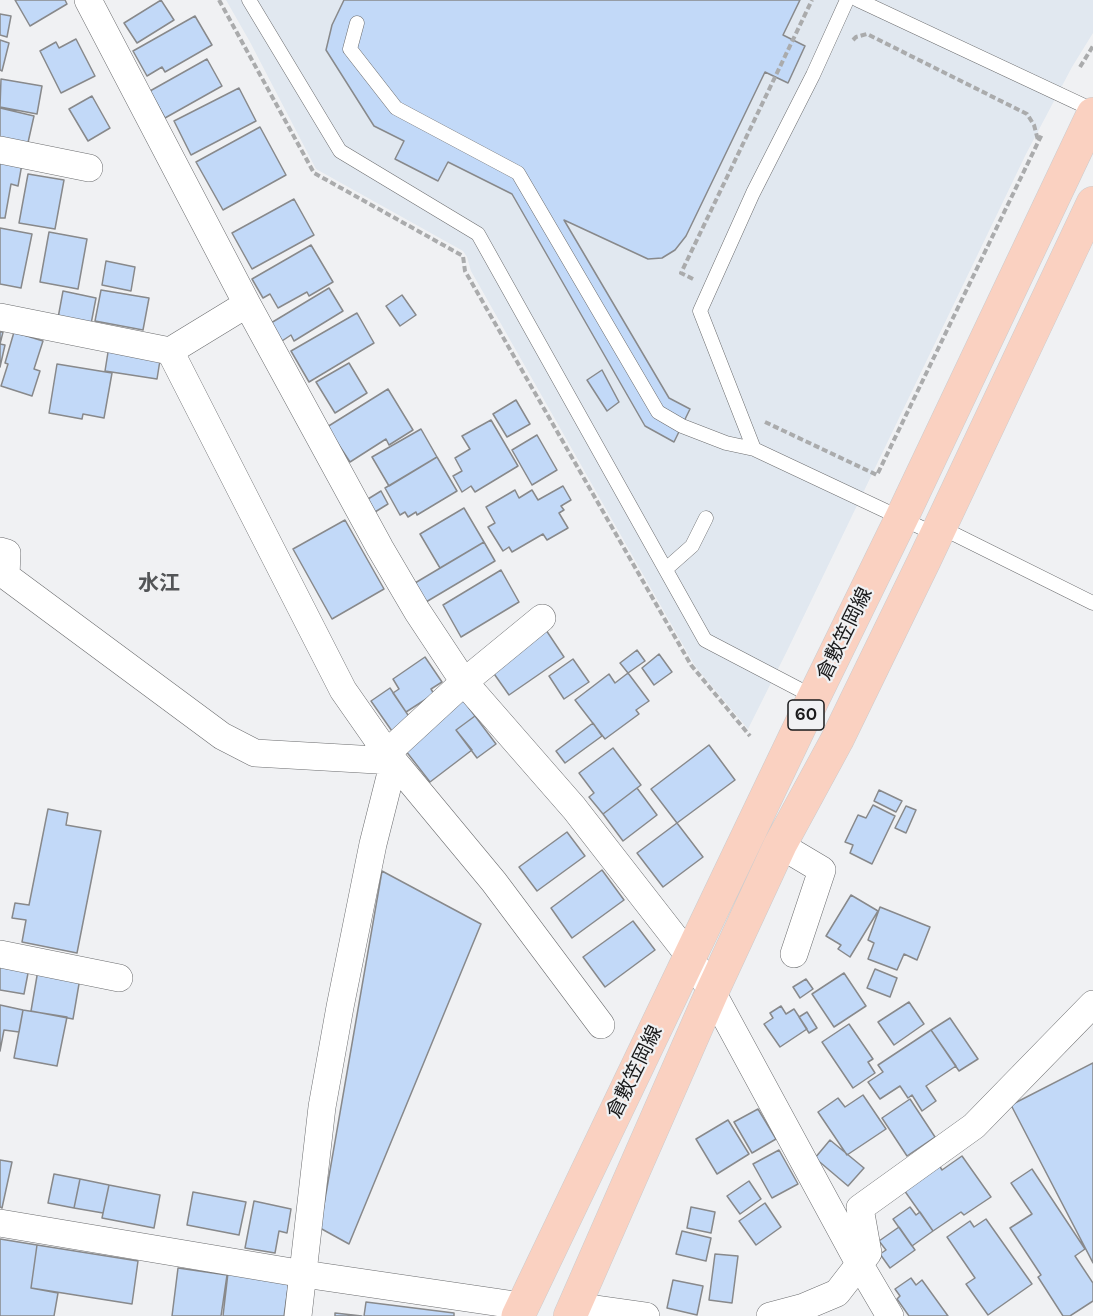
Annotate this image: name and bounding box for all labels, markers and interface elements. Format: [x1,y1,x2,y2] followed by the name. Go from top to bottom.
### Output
[138,571,180,597] district label: 水江
[812,584,878,684] street label: 倉敷笠岡線
[788,700,824,730] road number: 60
[602,1022,668,1122] street label: 倉敷笠岡線

